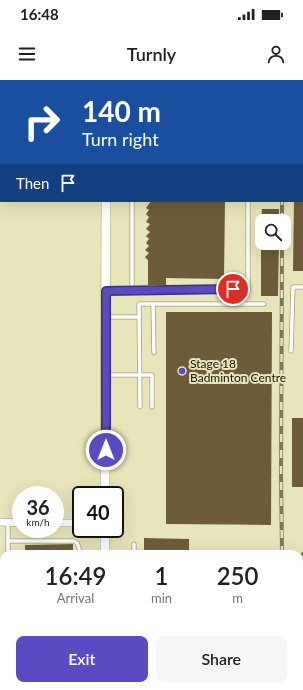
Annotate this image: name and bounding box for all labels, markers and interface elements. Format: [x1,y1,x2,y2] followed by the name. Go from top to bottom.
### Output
[20,5,59,23] text: 16:48
[16,43,38,65] icon: menu
[127,43,176,65] text: Turnly
[265,43,287,65] icon: person
[82,94,161,128] text: 140 m
[16,96,68,148] icon: right
[82,128,159,150] text: Turn right
[57,172,79,194] icon: arrive
[16,174,49,192] text: Then
[255,214,291,250] map controls
[255,214,291,250] button: search
[216,272,250,306] pin
[222,278,244,300] icon: arrive
[190,356,286,385] place label: Stage 18 Badminton Centre
[177,366,187,376] marker: Stage 18 Badminton Centre
[85,429,127,471] position arrow
[72,486,124,538] speed limit sign: 40
[26,495,50,519] text: 36
[26,516,50,528] text: km/h
[45,561,106,590] text: 16:49
[155,561,168,590] text: 1
[217,561,258,590] text: 250
[57,590,94,606] text: Arrival
[151,590,172,606] text: min
[232,590,243,606] text: m
[16,636,148,682] button: Exit
[156,636,287,682] button: Share

